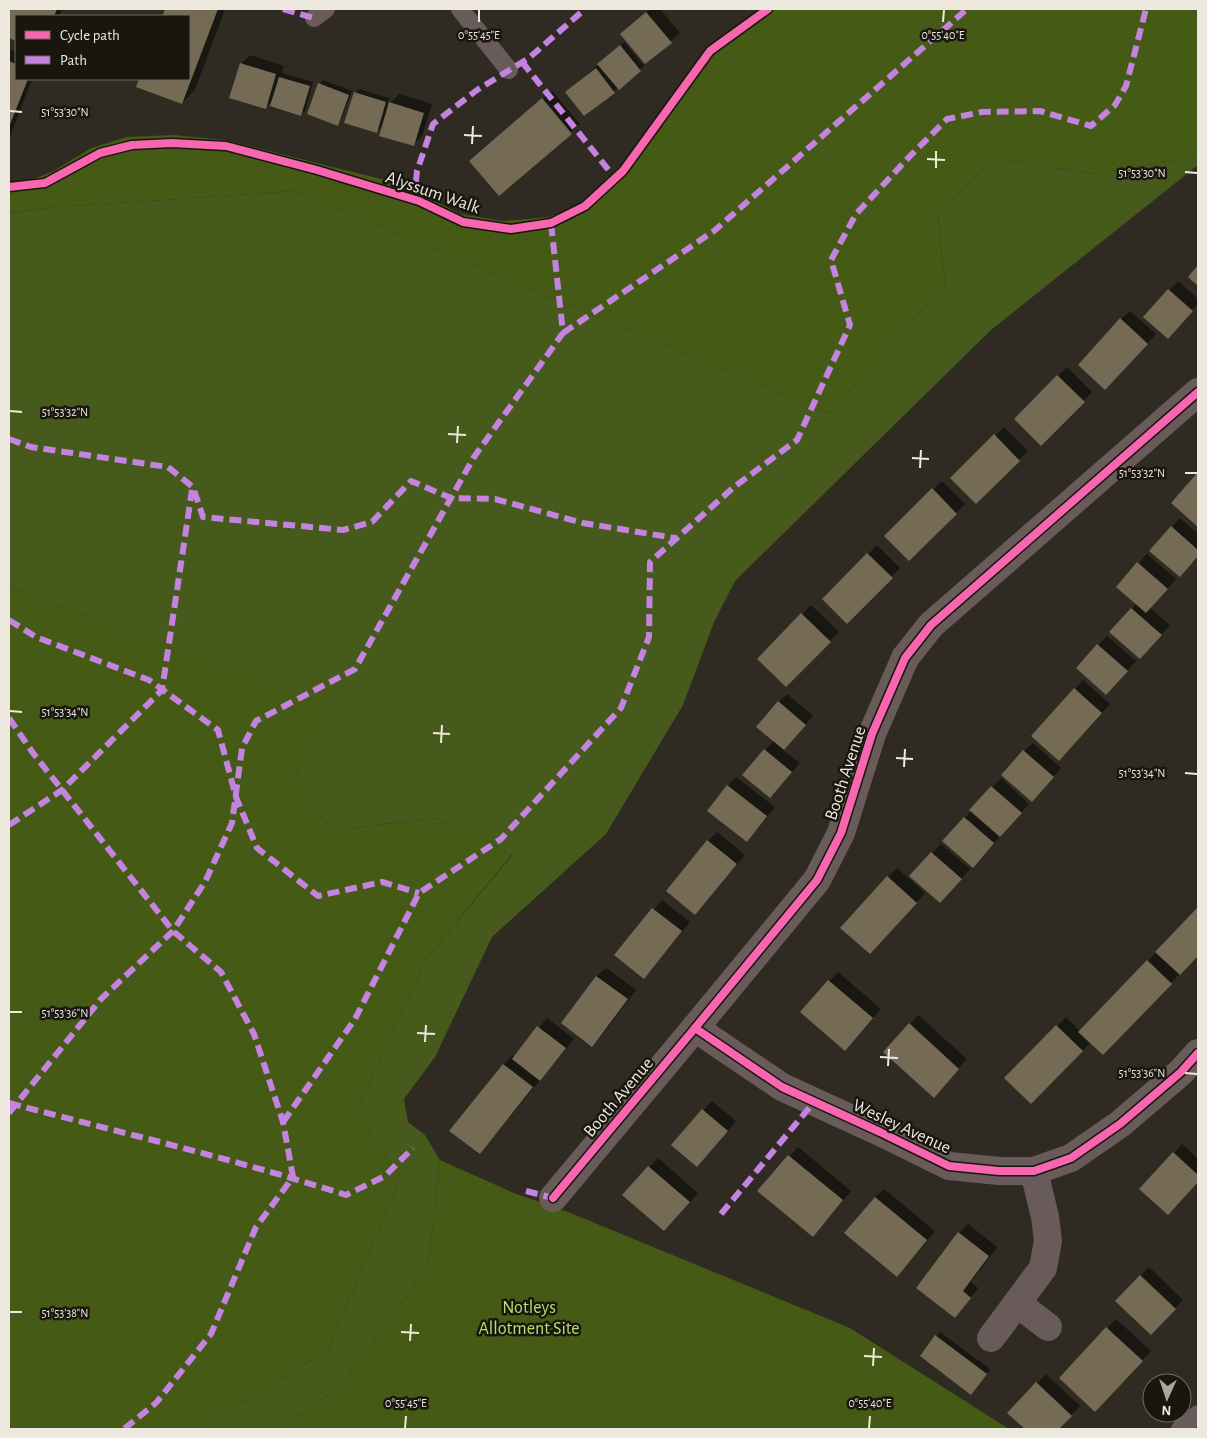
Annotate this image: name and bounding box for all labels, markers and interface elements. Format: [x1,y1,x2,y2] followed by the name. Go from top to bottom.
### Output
[15,15,190,80] legend
[60,28,120,43] text: Cycle path
[458,29,500,41] text: 0°55'45"E
[921,29,965,41] text: 0°55'40"E
[60,53,87,68] text: Path
[41,106,89,118] text: 51°53'30"N
[1118,167,1166,179] text: 51°53'30"N
[383,168,483,218] street label: Alyssum Walk
[42,406,88,418] text: 51°53'32"N
[1119,467,1165,479] text: 51°53'32"N
[42,706,88,718] text: 51°53'34"N
[822,724,870,823] street label: Booth Avenue
[1119,767,1165,779] text: 51°53'34"N
[42,1007,88,1019] text: 51°53'36"N
[580,1054,657,1141] street label: Booth Avenue
[1119,1067,1165,1079] text: 51°53'36"N
[850,1096,953,1157] street label: Wesley Avenue
[478,1299,580,1338] park label: Notleys Allotment Site
[42,1307,88,1319] text: 51°53'38"N
[1142,1373,1192,1423] north arrow
[385,1397,427,1409] text: 0°55'45"E
[848,1397,892,1409] text: 0°55'40"E
[1161,1403,1172,1417] text: N

